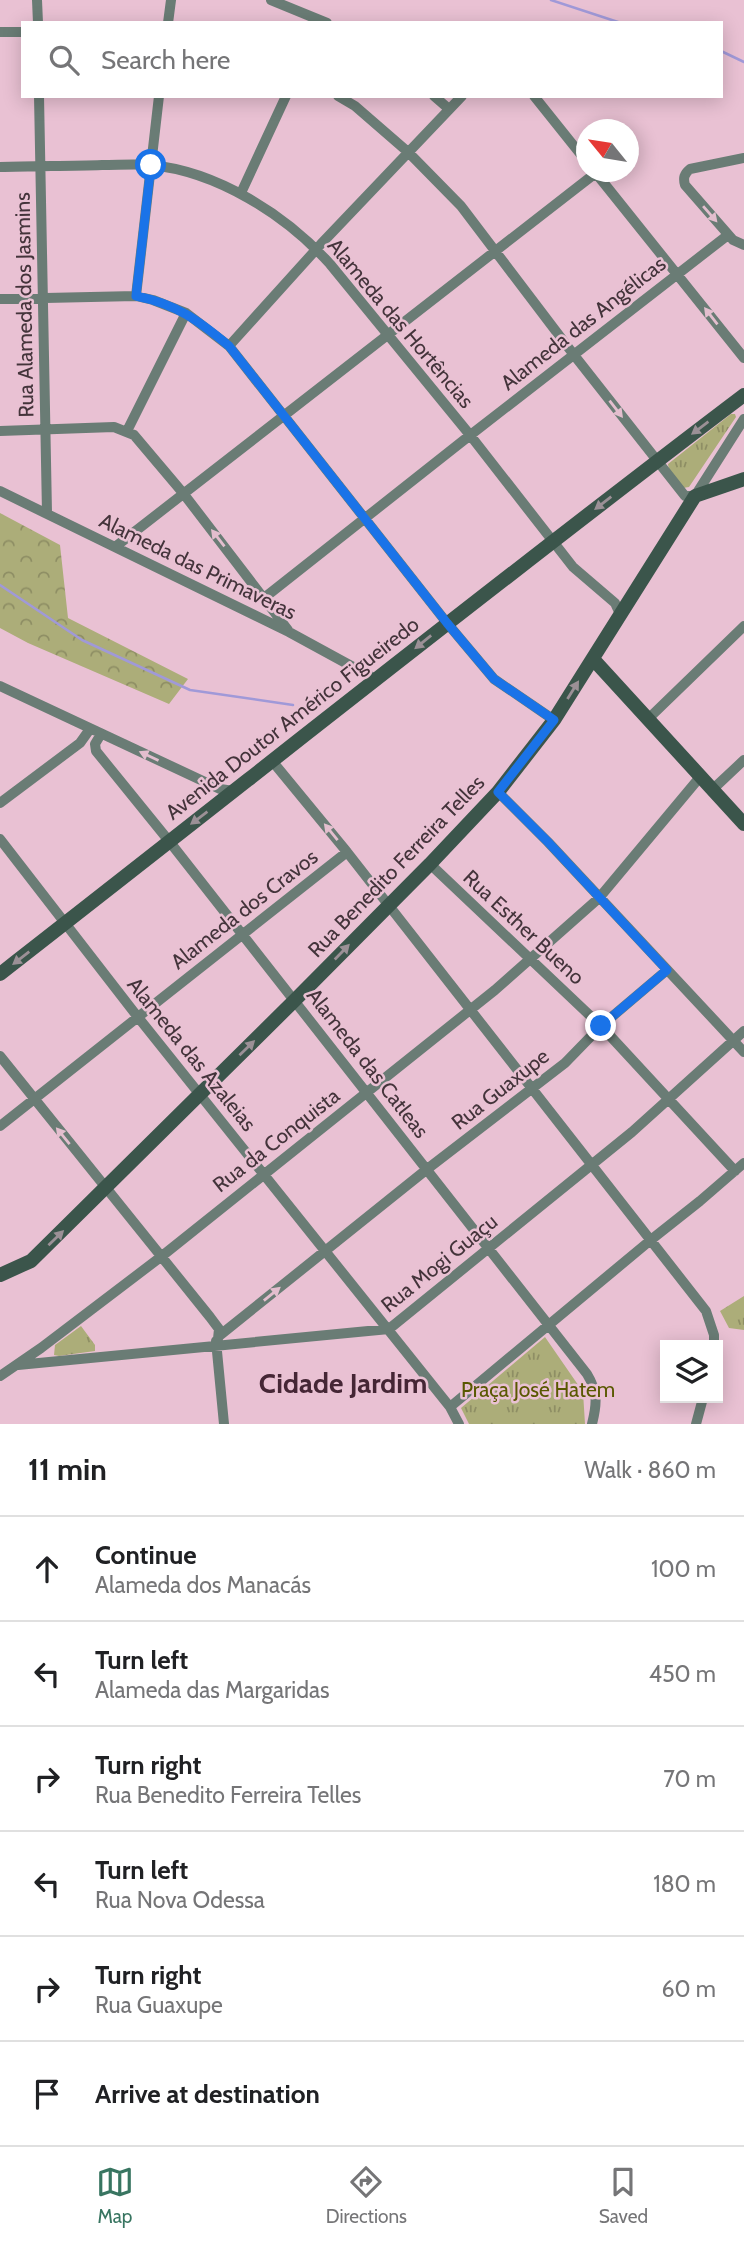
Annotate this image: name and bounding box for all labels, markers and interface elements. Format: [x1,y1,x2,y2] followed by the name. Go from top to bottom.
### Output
[21,21,723,98] search box
[45,41,83,79] icon: search
[101,44,230,76] text: Search here
[576,119,639,182] north arrow
[135,149,166,180] route start
[10,192,38,418] street label: Rua Alameda dos Jasmins
[702,205,718,223] one-way arrow
[323,233,479,413] street label: Alameda das Hortências
[496,251,671,395] street label: Alameda das Angélicas
[704,308,719,326] one-way arrow
[608,400,622,418] one-way arrow
[692,421,710,436] one-way arrow
[594,496,612,511] one-way arrow
[96,507,301,625] street label: Alameda das Primaveras
[210,530,225,548] one-way arrow
[160,611,424,825] street label: Avenida Doutor Américo Figueiredo
[414,635,432,650] one-way arrow
[566,681,579,700] one-way arrow
[139,750,159,762] one-way arrow
[303,770,490,962] street label: Rua Benedito Ferreira Telles
[191,810,209,825] one-way arrow
[324,824,339,841] one-way arrow
[166,844,323,974] street label: Alameda dos Cravos
[458,864,590,990] street label: Rua Esther Bueno
[334,944,350,961] one-way arrow
[12,951,30,966] one-way arrow
[122,972,262,1136] street label: Alameda das Azaleias
[302,983,434,1143] street label: Alameda das Catleas
[585,1010,616,1041] route end
[238,1039,255,1056] one-way arrow
[446,1043,554,1135] street label: Rua Guaxupe
[208,1083,344,1197] street label: Rua da Conquista
[56,1127,71,1144] one-way arrow
[376,1209,502,1317] street label: Rua Mogi Guaçu
[47,1229,64,1246] one-way arrow
[262,1286,280,1301] one-way arrow
[660,1340,723,1403] map controls
[660,1340,723,1403] button: layers
[259,1366,427,1400] district label: Cidade Jardim
[461,1377,615,1402] park label: Praça José Hatem
[28,1451,107,1488] text: 11 min
[584,1456,716,1484] text: Walk · 860 m
[95,1539,197,1571] text: Continue
[28,1550,66,1588] icon: ahead
[651,1555,716,1583] text: 100 m
[95,1571,311,1599] text: Alameda dos Manacás
[95,1644,188,1676] text: Turn left
[28,1655,66,1693] icon: left
[649,1660,716,1688] text: 450 m
[95,1676,330,1704] text: Alameda das Margaridas
[95,1749,201,1781] text: Turn right
[28,1760,66,1798] icon: right
[663,1765,716,1793] text: 70 m
[95,1781,361,1809] text: Rua Benedito Ferreira Telles
[95,1854,188,1886] text: Turn left
[28,1865,66,1903] icon: left
[653,1870,716,1898] text: 180 m
[95,1886,265,1914] text: Rua Nova Odessa
[95,1959,201,1991] text: Turn right
[28,1970,66,2008] icon: right
[662,1975,716,2003] text: 60 m
[95,1991,223,2019] text: Rua Guaxupe
[28,2075,66,2113] icon: arrive
[95,2078,320,2110] text: Arrive at destination
[96,2163,134,2228] tab: Map
[326,2163,407,2228] tab: Directions
[599,2163,648,2228] tab: Saved

